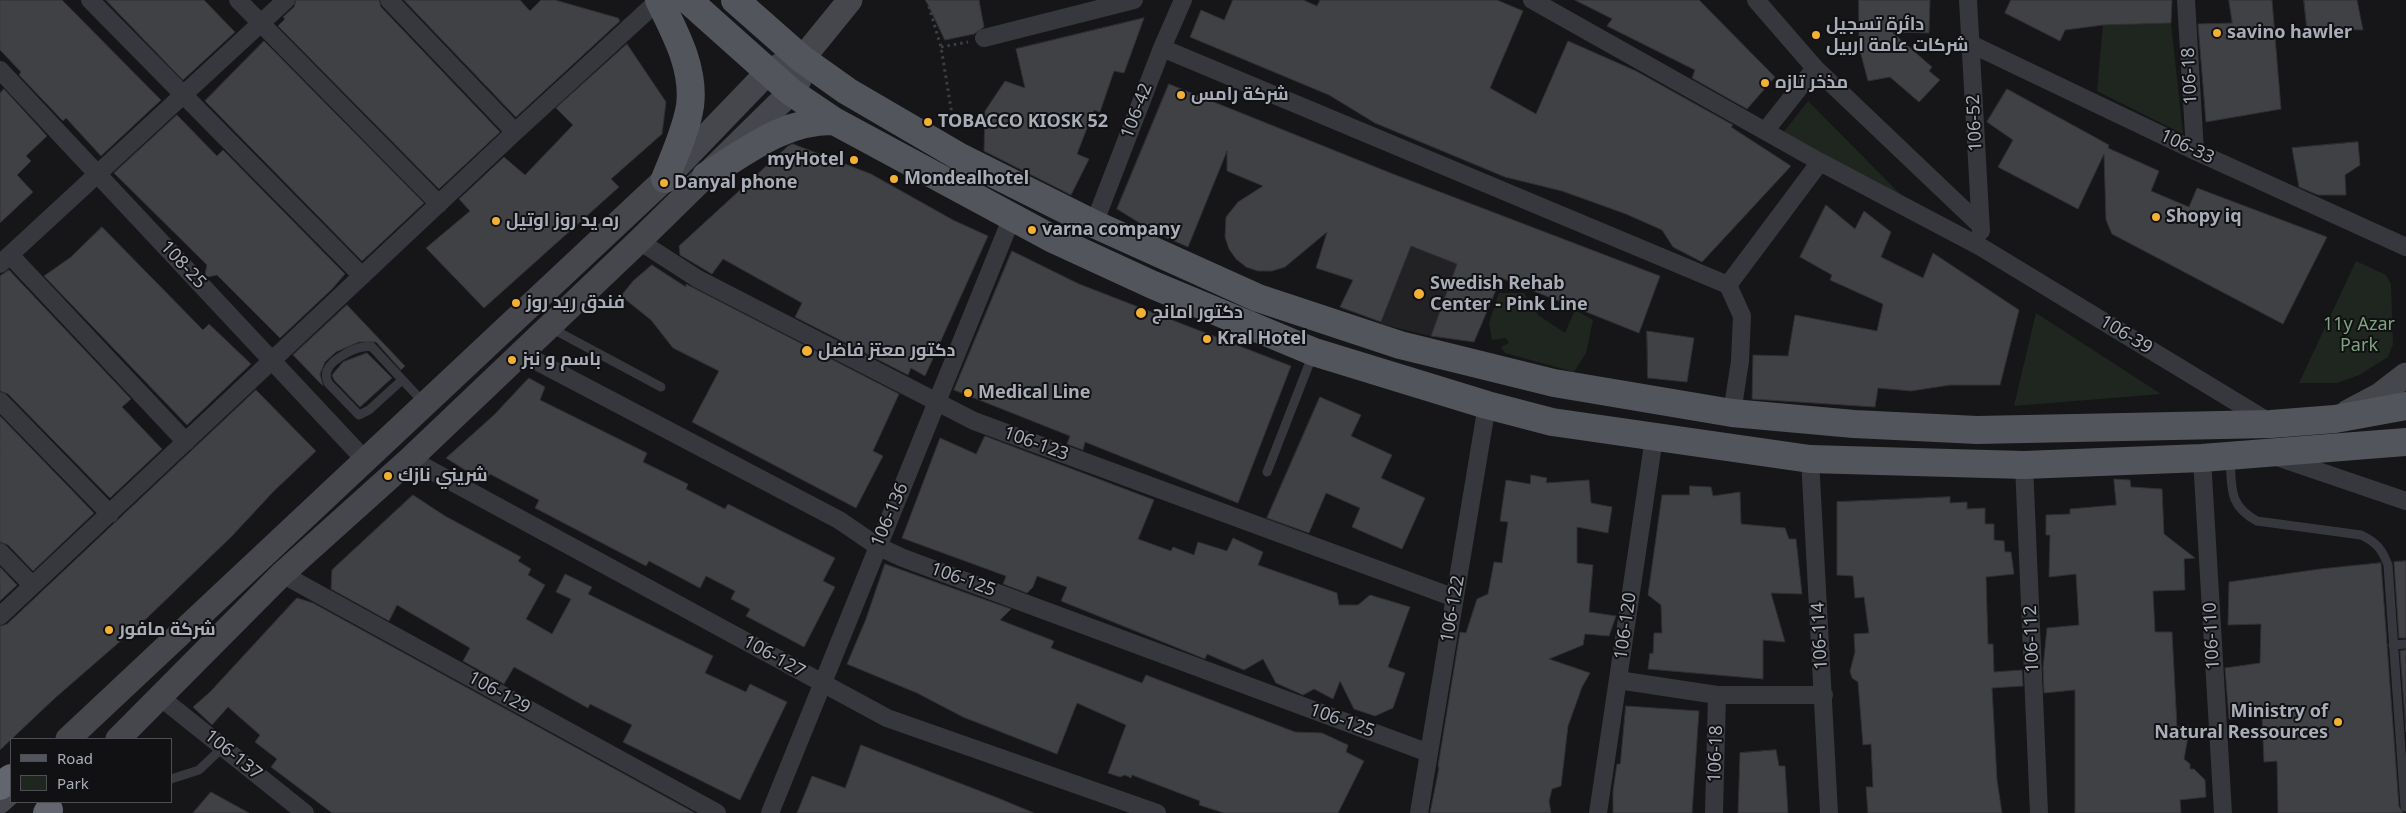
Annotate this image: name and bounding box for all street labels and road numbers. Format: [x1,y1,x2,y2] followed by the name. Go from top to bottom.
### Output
[2178,47,2202,105] street label: 106-18
[1117,80,1157,142] street label: 106-42
[1963,94,1987,152] street label: 106-52
[2156,125,2218,169] street label: 106-33
[156,237,210,293] street label: 108-25
[2096,311,2156,359] street label: 106-39
[1001,422,1071,466] street label: 106-123
[867,480,913,550] street label: 106-136
[928,558,998,602] street label: 106-125
[1436,574,1470,644] street label: 106-122
[1611,591,1641,661] street label: 106-120
[1807,602,1833,670] street label: 106-114
[2199,602,2225,670] street label: 106-110
[2020,605,2044,673] street label: 106-112
[739,631,809,683] street label: 106-127
[464,667,534,719] street label: 106-129
[1307,699,1377,743] street label: 106-125
[200,725,266,785] street label: 106-137
[1704,725,1728,783] street label: 106-18

